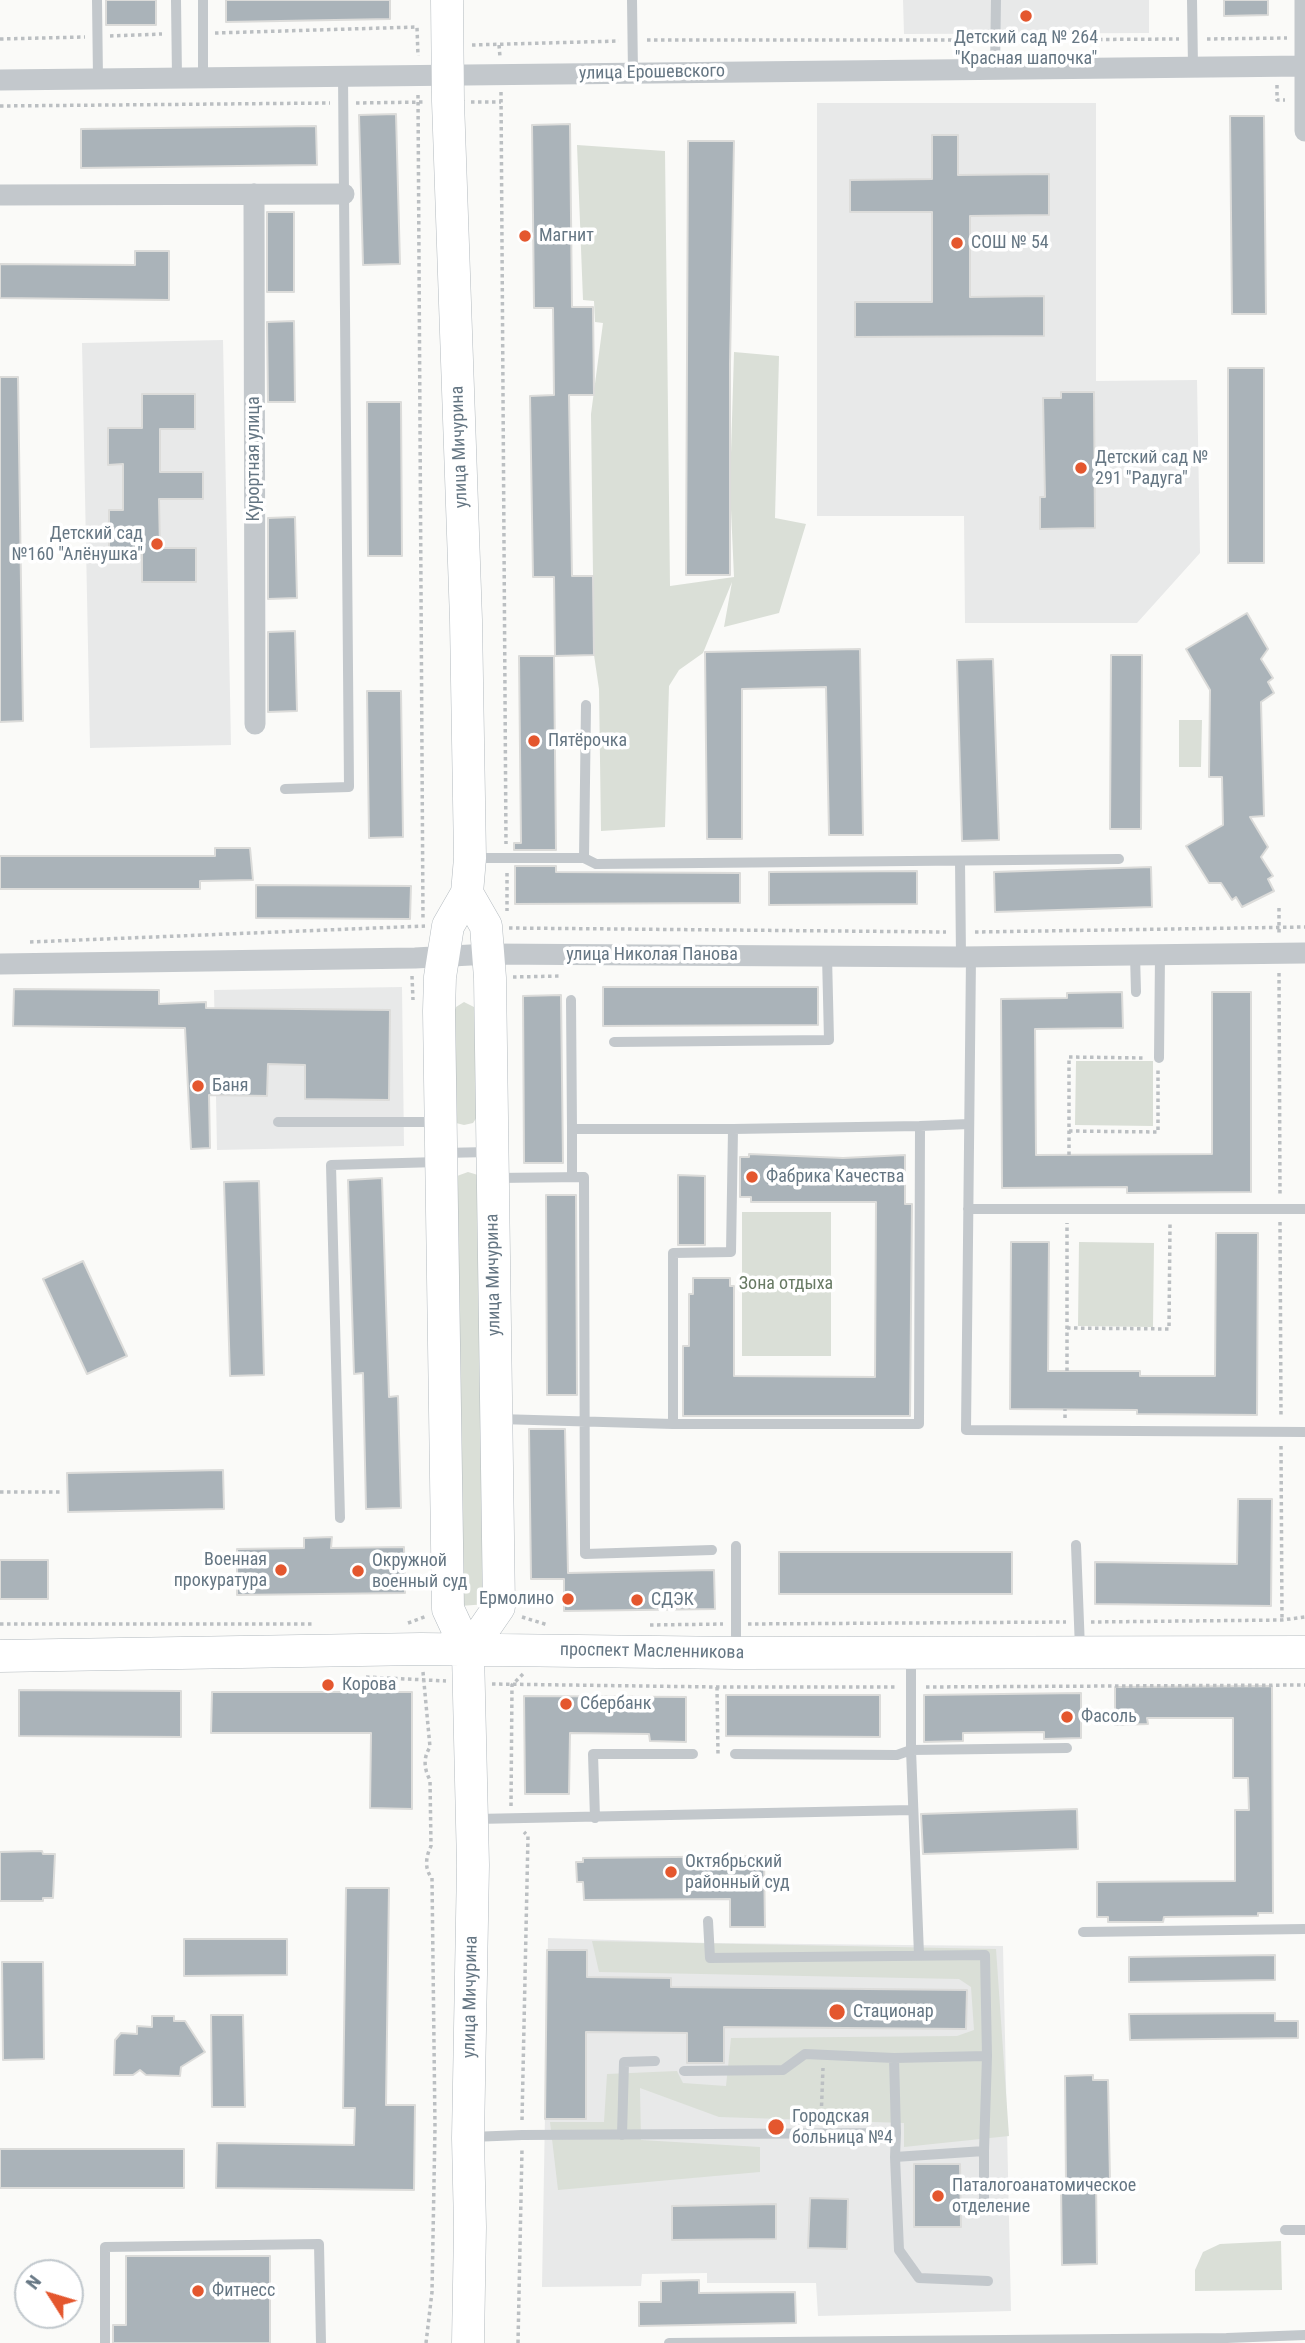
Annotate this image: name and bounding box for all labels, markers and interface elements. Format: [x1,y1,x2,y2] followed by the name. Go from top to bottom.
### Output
[1018,8,1034,24] marker: Детский сад № 264 "Красная шапочка"
[954,27,1098,70] place label: Детский сад № 264 "Красная шапочка"
[579,61,725,85] street label: улица Ерошевского
[539,225,594,247] place label: Магнит
[517,228,533,244] marker: Магнит
[971,232,1049,254] place label: СОШ № 54
[949,235,965,251] marker: СОШ № 54
[447,385,473,509] street label: улица Мичурина
[243,396,265,522] street label: Курортная улица
[1095,447,1208,490] place label: Детский сад № 291 "Радуга"
[1073,460,1089,476] marker: Детский сад № 291 "Радуга"
[12,523,143,566] place label: Детский сад №160 "Алёнушка"
[149,536,165,552] marker: Детский сад №160 "Алёнушка"
[548,730,627,752] place label: Пятёрочка
[526,733,542,749] marker: Пятёрочка
[566,944,738,966] street label: улица Николая Панова
[212,1075,248,1097] place label: Баня
[190,1078,206,1094] marker: Баня
[766,1166,904,1188] place label: Фабрика Качества
[744,1169,760,1185] marker: Фабрика Качества
[482,1214,506,1336] street label: улица Мичурина
[739,1273,833,1295] park label: Зона отдыха
[174,1549,267,1592] place label: Военная прокуратура
[372,1550,467,1592] place label: Окружной военный суд
[273,1562,289,1578] marker: Военная прокуратура
[350,1563,366,1579] marker: Окружной военный суд
[479,1588,554,1610] place label: Ермолино
[651,1589,694,1611] place label: СДЭК
[560,1591,576,1607] marker: Ермолино
[629,1592,645,1608] marker: СДЭК
[560,1640,744,1664] street label: проспект Масленникова
[342,1674,396,1696] place label: Корова
[320,1677,336,1693] marker: Корова
[580,1693,651,1715] place label: Сбербанк
[558,1696,574,1712] marker: Сбербанк
[1081,1706,1137,1728] place label: Фасоль
[1059,1709,1075,1725] marker: Фасоль
[685,1851,790,1894] place label: Октябрьский районный суд
[663,1864,679,1880] marker: Октябрьский районный суд
[459,1936,483,2058] street label: улица Мичурина
[853,2001,934,2023] place label: Стационар
[827,2002,847,2022] marker: Стационар
[792,2106,893,2148] place label: Городская больница №4
[766,2117,786,2137] marker: Городская больница №4
[952,2175,1136,2218] place label: Паталогоанатомическое отделение
[930,2188,946,2204] marker: Паталогоанатомическое отделение
[14,2259,84,2329] north arrow
[21,2271,46,2294] text: N
[212,2280,275,2302] place label: Фитнесс
[190,2283,206,2299] marker: Фитнесс

